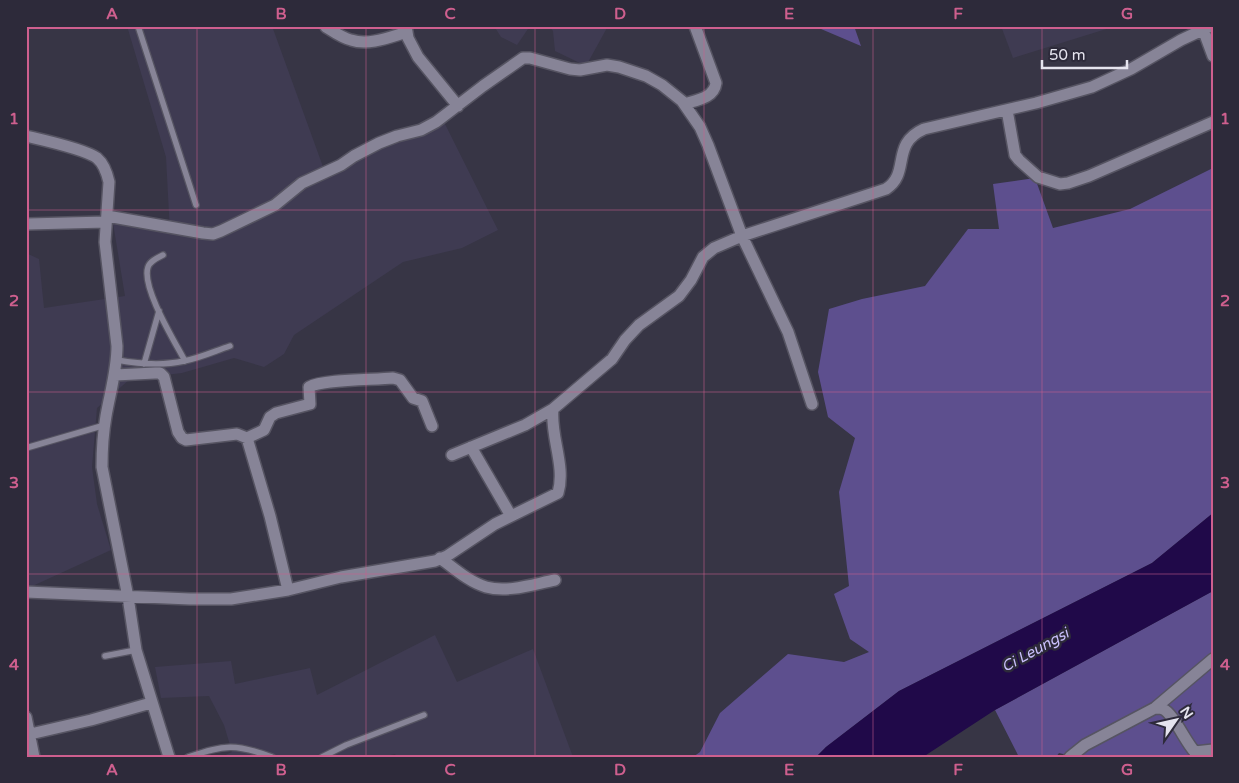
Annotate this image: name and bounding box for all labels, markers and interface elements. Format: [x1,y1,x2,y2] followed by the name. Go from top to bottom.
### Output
[106,4,118,24] text: A
[275,4,287,24] text: B
[444,4,456,24] text: C
[614,4,626,24] text: D
[784,4,794,24] text: E
[953,4,963,24] text: F
[1121,4,1133,24] text: G
[1042,38,1126,70] scale bar
[1049,46,1086,64] text: 50 m
[9,109,19,129] text: 1
[1220,109,1230,129] text: 1
[9,291,19,311] text: 2
[1220,291,1230,311] text: 2
[9,473,19,493] text: 3
[1220,473,1230,493] text: 3
[998,623,1074,676] water label: Ci Leungsi
[9,655,19,675] text: 4
[1220,655,1230,675] text: 4
[1152,696,1202,746] north arrow
[1176,704,1197,722] text: N
[106,760,118,780] text: A
[275,760,287,780] text: B
[444,760,456,780] text: C
[614,760,626,780] text: D
[784,760,794,780] text: E
[953,760,963,780] text: F
[1121,760,1133,780] text: G

